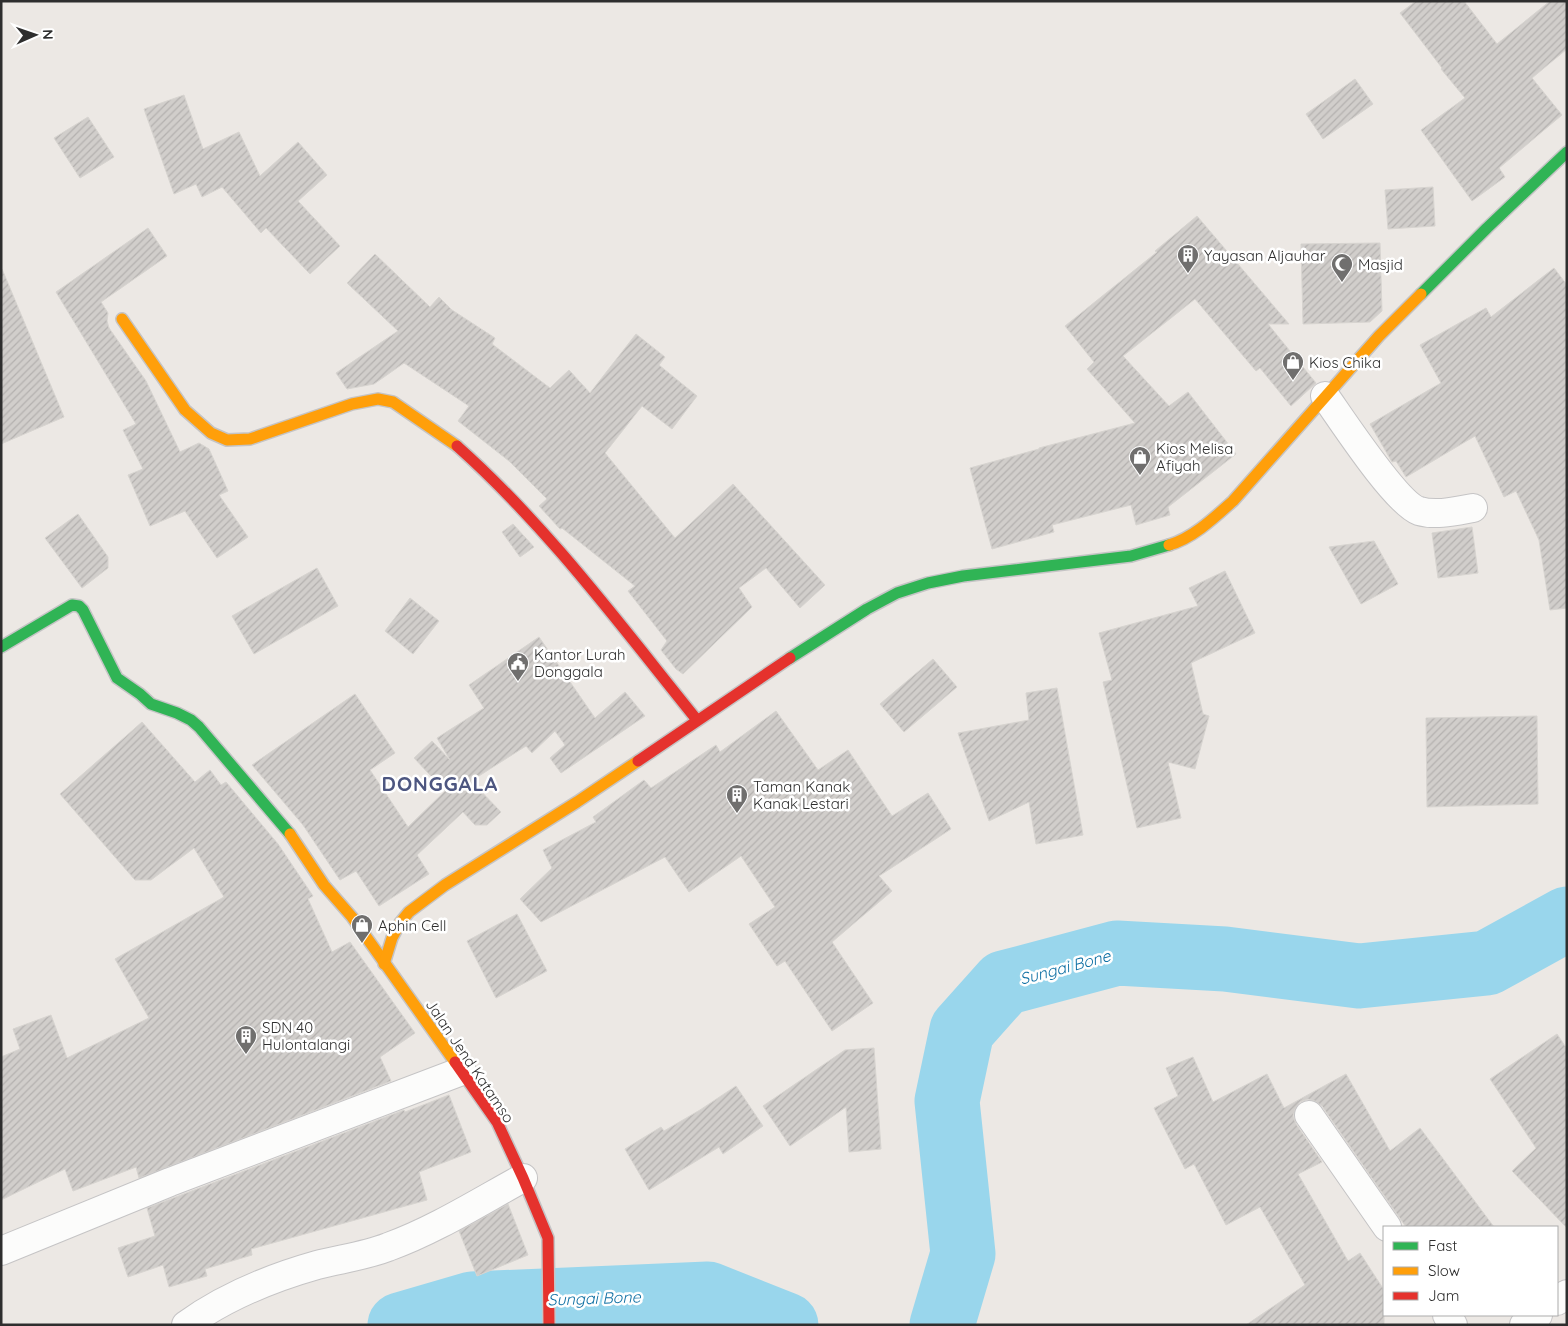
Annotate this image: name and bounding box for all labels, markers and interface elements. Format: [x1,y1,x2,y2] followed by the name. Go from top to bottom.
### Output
[10,10,60,60] north arrow
[39,29,57,40] text: N
[1176,243,1200,274] building icon: Yayasan Aljauhar
[1204,246,1326,265] place label: Yayasan Aljauhar
[1330,252,1354,283] mosque icon: Masjid
[1358,255,1403,274] place label: Masjid
[1281,350,1305,381] shop icon: Kios Chika
[1309,353,1381,372] place label: Kios Chika
[1156,439,1233,475] place label: Kios Melisa Afiyah
[1128,445,1152,476] shop icon: Kios Melisa Afiyah
[534,645,626,681] place label: Kantor Lurah Donggala
[506,651,530,682] public building icon: Kantor Lurah Donggala
[382,771,498,796] district label: DONGGALA
[753,777,850,813] place label: Taman Kanak Kanak Lestari
[725,783,749,814] building icon: Taman Kanak Kanak Lestari
[350,913,374,944] shop icon: Aphin Cell
[378,916,446,935] place label: Aphin Cell
[1017,945,1113,989] water label: Sungai Bone
[422,996,518,1126] street label: Jalan Jend Katamso
[262,1018,350,1054] place label: SDN 40 Hulontalangi
[234,1024,258,1055] building icon: SDN 40 Hulontalangi
[1383,1226,1558,1316] legend
[1428,1236,1457,1255] text: Fast
[1428,1261,1460,1280] text: Slow
[547,1286,642,1310] water label: Sungai Bone
[1428,1286,1459,1305] text: Jam

